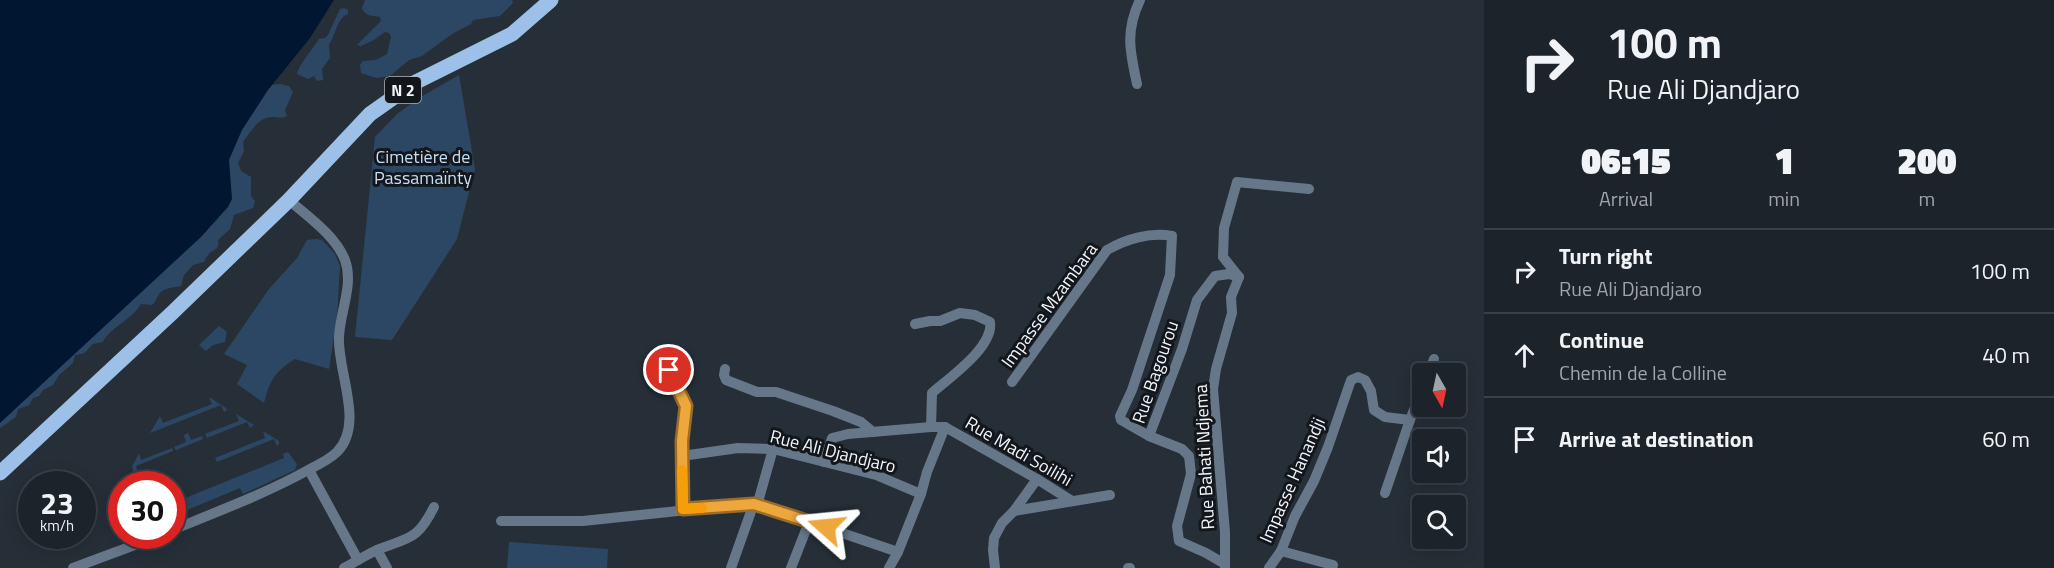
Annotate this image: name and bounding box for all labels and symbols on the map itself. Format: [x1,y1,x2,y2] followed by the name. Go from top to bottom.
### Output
[385,77,421,103] road number: N 2
[374,143,472,191] park label: Cimetière de Passamaïnty
[994,237,1104,373] street label: Impasse Mzambara
[1125,317,1185,427] street label: Rue Bagourou
[643,344,694,395] pin
[1412,363,1466,417] north arrow
[1187,384,1221,530] street label: Rue Bahati Ndjema
[960,409,1078,493] street label: Rue Madi Soilihi
[1252,413,1332,547] street label: Impasse Hanandji
[767,422,899,480] street label: Rue Ali Djandjaro
[108,471,186,549] speed limit sign: 30
[794,495,858,559] position arrow

